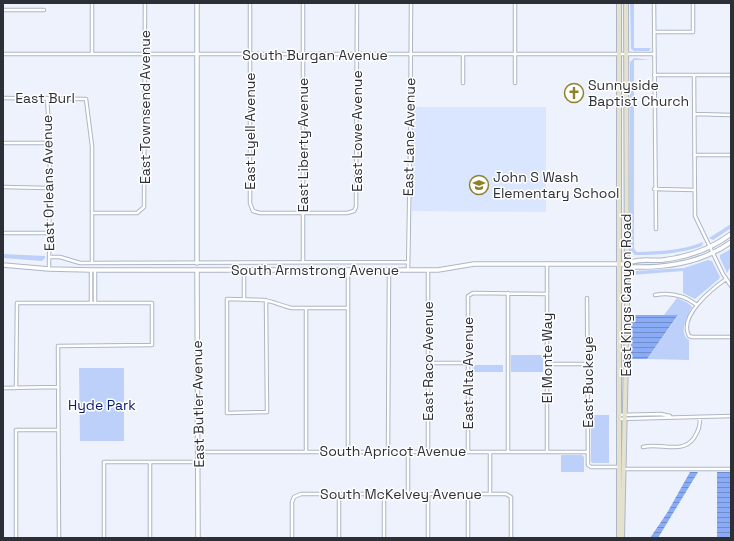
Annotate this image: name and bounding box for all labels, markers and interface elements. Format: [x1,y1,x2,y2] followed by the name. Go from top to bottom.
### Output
[136,30,154,184] street label: East Townsend Avenue
[242,46,388,64] street label: South Burgan Avenue
[348,70,366,192] street label: East Lowe Avenue
[241,72,259,190] street label: East Lyell Avenue
[588,76,689,110] place label: Sunnyside Baptist Church
[294,78,312,212] street label: East Liberty Avenue
[399,78,419,196] street label: East Lane Avenue
[563,82,585,104] church icon: Sunnyside Baptist Church
[15,89,75,107] street label: East Burl
[38,115,58,251] street label: East Orleans Avenue
[493,168,619,202] place label: John S Wash Elementary School
[468,174,490,196] school or university icon: John S Wash Elementary School
[617,214,635,376] street label: East Kings Canyon Road
[231,261,399,279] street label: South Armstrong Avenue
[419,301,437,421] street label: East Raco Avenue
[538,313,556,403] street label: El Monte Way
[459,317,477,429] street label: East Alta Avenue
[579,336,597,428] street label: East Buckeye
[188,340,208,468] street label: East Butler Avenue
[68,396,136,414] park label: Hyde Park
[320,442,466,460] street label: South Apricot Avenue
[320,485,482,503] street label: South McKelvey Avenue

